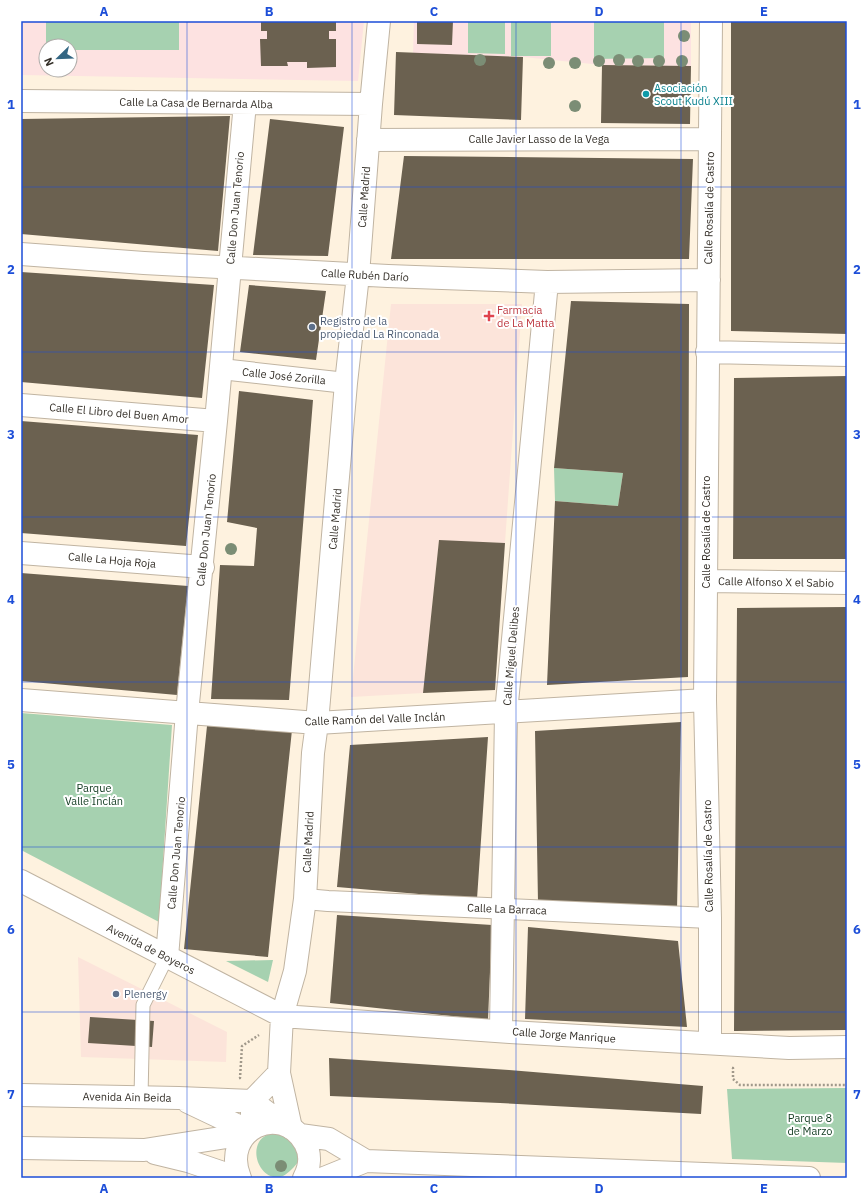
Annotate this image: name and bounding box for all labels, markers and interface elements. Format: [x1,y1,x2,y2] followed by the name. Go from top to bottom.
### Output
[100,3,109,20] text: A
[265,3,274,20] text: B
[430,3,439,20] text: C
[594,3,604,20] text: D
[760,3,768,20] text: E
[38,38,78,78] north arrow
[41,55,57,68] text: N
[654,81,733,108] place label: Asociación Scout Kudú XIII
[641,89,651,99] marker: Asociación Scout Kudú XIII
[119,95,273,111] street label: Calle La Casa de Bernarda Alba
[7,96,15,113] text: 1
[853,96,861,113] text: 1
[469,132,610,146] street label: Calle Javier Lasso de la Vega
[223,151,247,265] street label: Calle Don Juan Tenorio
[701,152,717,264] street label: Calle Rosalía de Castro
[355,166,373,228] street label: Calle Madrid
[7,261,15,278] text: 2
[853,261,861,278] text: 2
[321,266,409,284] street label: Calle Rubén Darío
[497,303,554,330] place label: Farmacia de La Matta
[484,311,494,321] marker: Farmacia de La Matta
[320,314,439,341] place label: Registro de la propiedad La Rinconada
[307,322,317,332] marker: Registro de la propiedad La Rinconada
[241,365,327,387] street label: Calle José Zorilla
[49,400,189,426] street label: Calle El Libro del Buen Amor
[7,426,15,443] text: 3
[853,426,861,443] text: 3
[193,473,219,587] street label: Calle Don Juan Tenorio
[699,476,713,588] street label: Calle Rosalía de Castro
[325,488,345,550] street label: Calle Madrid
[68,549,157,571] street label: Calle La Hoja Roja
[718,574,834,590] street label: Calle Alfonso X el Sabio
[7,591,15,608] text: 4
[853,591,861,608] text: 4
[500,606,522,706] street label: Calle Miguel Delibes
[304,710,446,728] street label: Calle Ramón del Valle Inclán
[7,756,15,773] text: 5
[853,756,861,773] text: 5
[65,781,123,808] park label: Parque Valle Inclán
[164,796,188,910] street label: Calle Don Juan Tenorio
[700,800,716,912] street label: Calle Rosalía de Castro
[299,811,317,873] street label: Calle Madrid
[467,901,547,917] street label: Calle La Barraca
[7,921,15,938] text: 6
[104,921,198,977] street label: Avenida de Boyeros
[853,921,861,938] text: 6
[124,987,168,1001] place label: Plenergy
[111,989,121,999] marker: Plenergy
[512,1024,616,1046] street label: Calle Jorge Manrique
[7,1086,15,1103] text: 7
[853,1086,861,1103] text: 7
[82,1089,172,1105] street label: Avenida Ain Beida
[787,1111,833,1138] park label: Parque 8 de Marzo
[100,1180,109,1197] text: A
[265,1180,274,1197] text: B
[430,1180,439,1197] text: C
[594,1180,604,1197] text: D
[760,1180,768,1197] text: E

